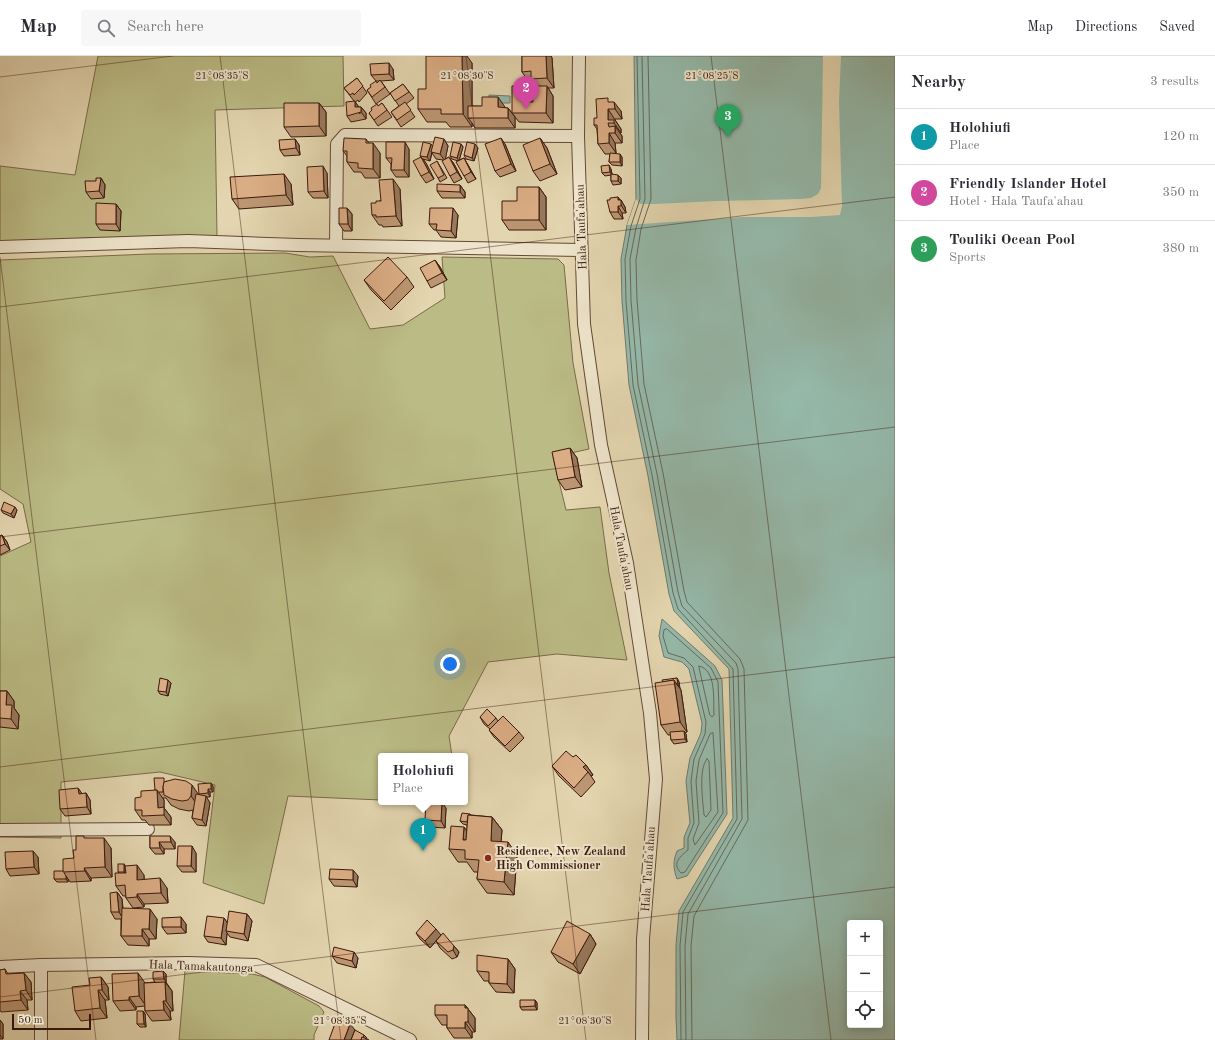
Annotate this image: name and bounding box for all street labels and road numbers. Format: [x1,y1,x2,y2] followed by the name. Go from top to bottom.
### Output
[574,183,589,270] street label: Hala Taufa'ahau
[607,505,635,592] street label: Hala Taufa'ahau
[640,825,658,912] street label: Hala Taufa'ahau
[148,959,254,975] street label: Hala Tamakautonga

